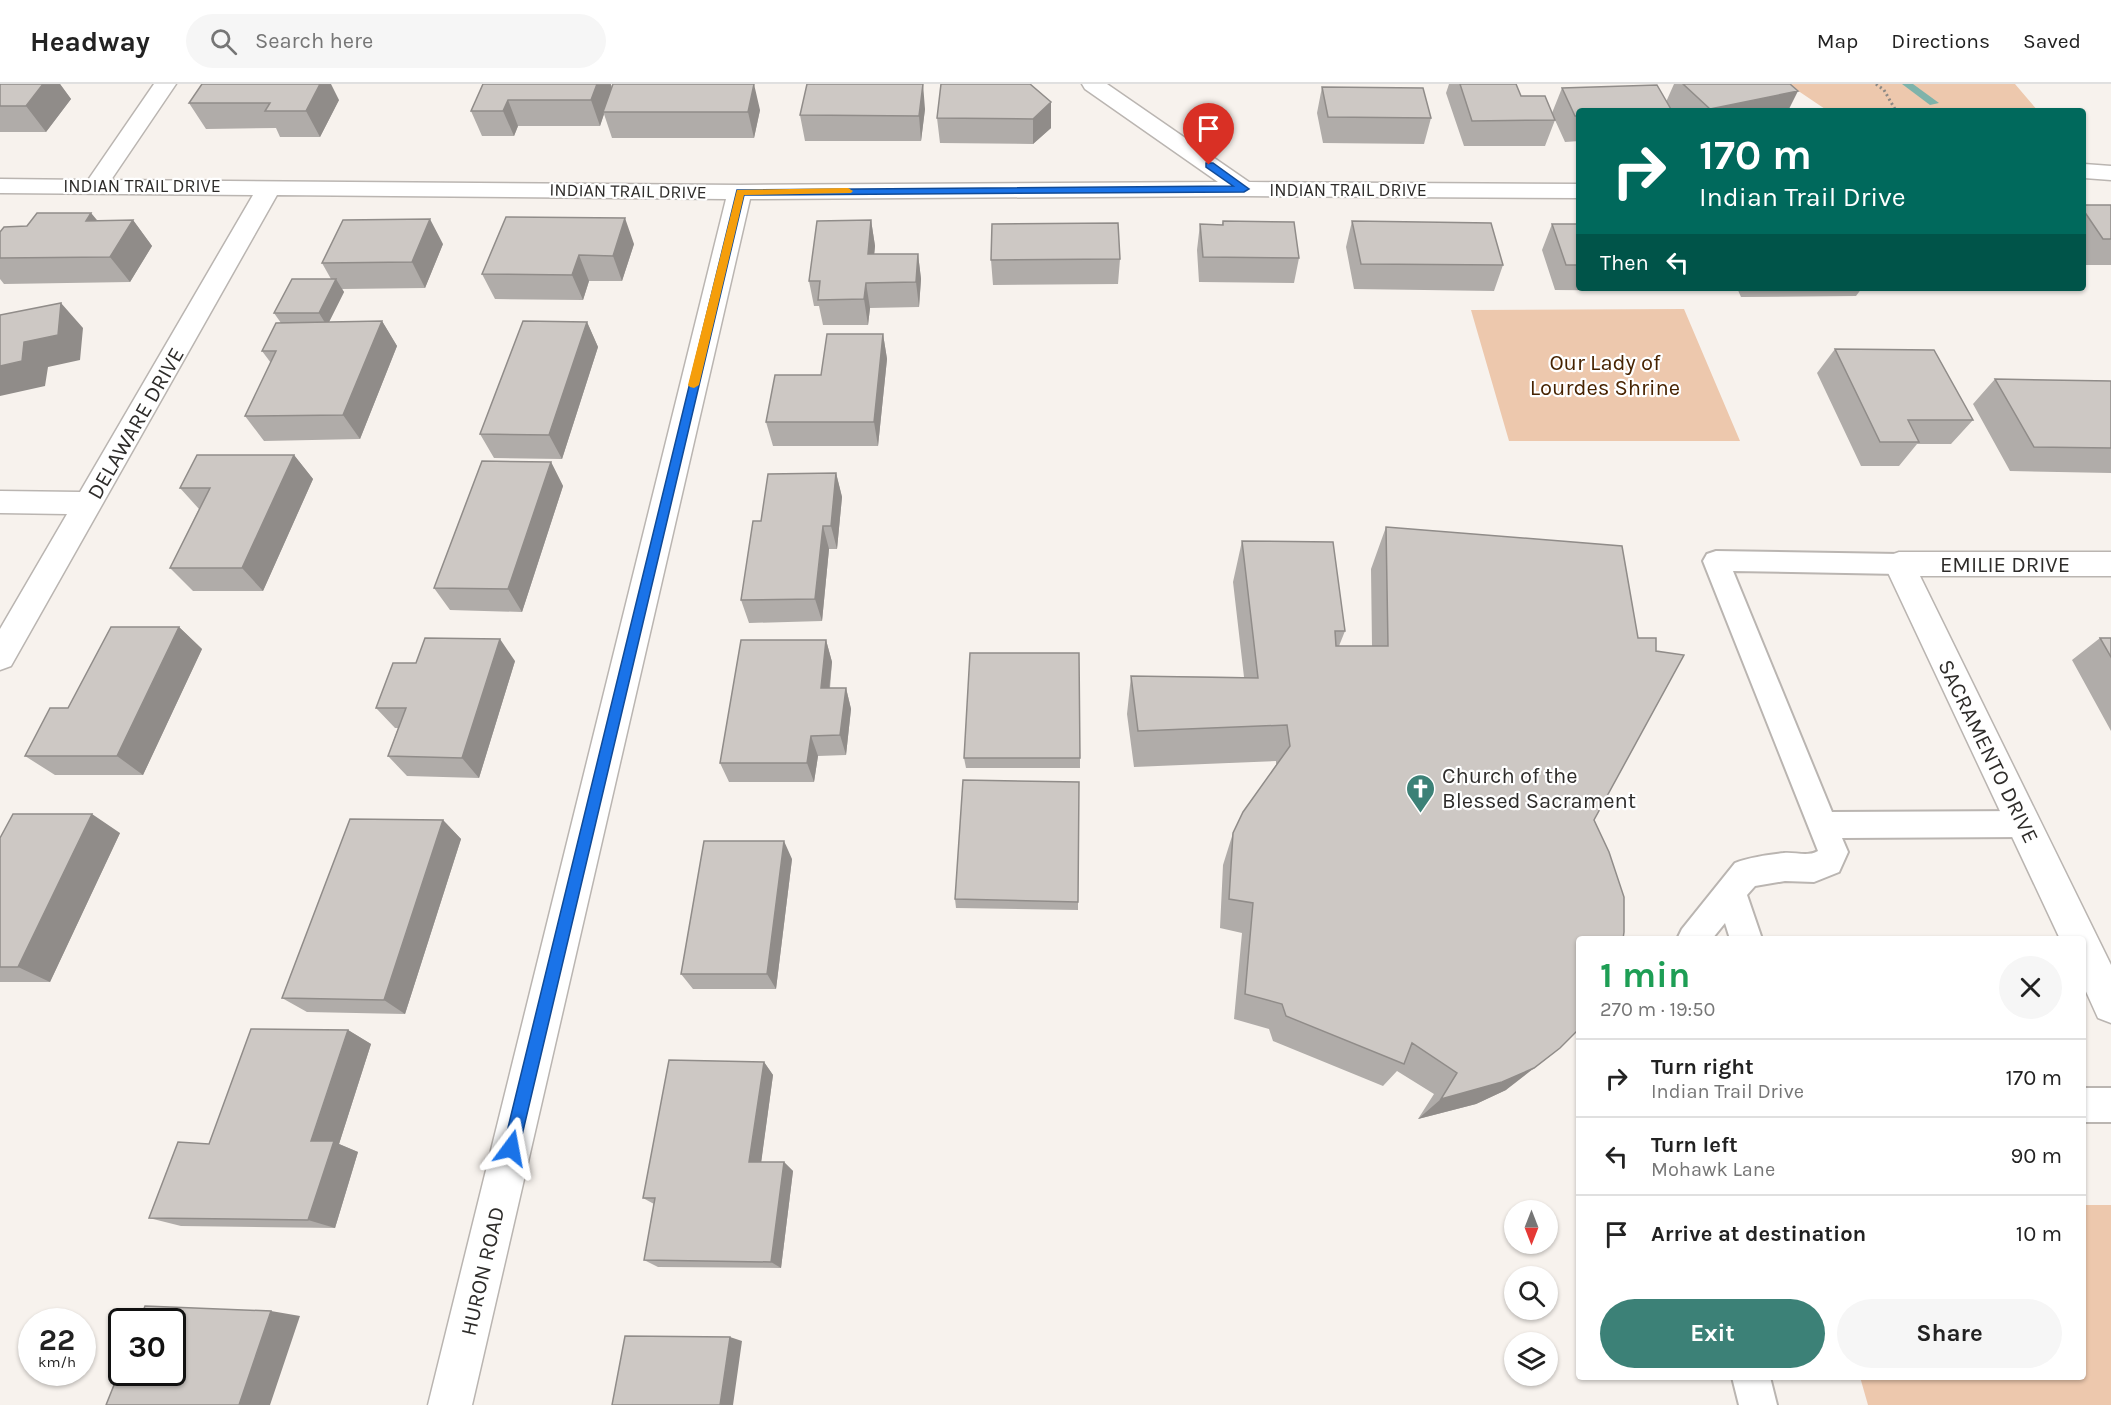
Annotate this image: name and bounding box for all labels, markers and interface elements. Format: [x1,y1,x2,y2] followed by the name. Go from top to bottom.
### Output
[186,14,606,68] search box
[30,25,150,58] text: Headway
[207,25,240,58] icon: search
[255,28,373,54] text: Search here
[1817,29,1858,53] text: Map
[1891,29,1990,53] text: Directions
[2023,29,2081,53] text: Saved
[1183,103,1234,165] pin
[1192,112,1225,145] icon: arrive
[1699,130,1812,180] text: 170 m
[1600,132,1678,210] icon: right
[63,175,221,197] street label: INDIAN TRAIL DRIVE
[549,179,707,203] street label: INDIAN TRAIL DRIVE
[1269,179,1427,201] street label: INDIAN TRAIL DRIVE
[1699,181,1906,213] text: Indian Trail Drive
[1661,246,1694,279] icon: left
[1600,250,1649,276] text: Then
[82,343,190,504] street label: DELAWARE DRIVE
[1530,350,1680,401] park label: Our Lady of Lourdes Shrine
[1940,552,2070,578] street label: EMILIE DRIVE
[1932,655,2044,847] street label: SACRAMENTO DRIVE
[1442,763,1636,814] place label: Church of the Blessed Sacrament
[1405,772,1437,814] church icon: Church of the Blessed Sacrament
[1600,954,1690,996] text: 1 min
[1999,956,2062,1019] button: close
[1600,998,1715,1021] text: 270 m · 19:50
[1651,1054,1754,1080] text: Turn right
[1600,1062,1633,1095] icon: right
[2006,1065,2062,1091] text: 170 m
[1651,1080,1804,1103] text: Indian Trail Drive
[479,1116,543,1180] position arrow
[1651,1132,1738,1158] text: Turn left
[1600,1140,1633,1173] icon: left
[2010,1143,2062,1169] text: 90 m
[1651,1158,1775,1181] text: Mohawk Lane
[1504,1200,1558,1254] north arrow
[1504,1200,1558,1386] map controls
[455,1204,510,1338] street label: HURON ROAD
[1600,1218,1633,1251] icon: arrive
[1651,1221,1866,1247] text: Arrive at destination
[2016,1221,2062,1247] text: 10 m
[1504,1266,1558,1320] button: search
[1600,1299,1825,1368] button: Exit
[1837,1299,2062,1368] button: Share
[108,1308,186,1386] speed limit sign: 30
[39,1322,75,1358] text: 22
[1504,1332,1558,1386] button: layers
[38,1353,76,1371] text: km/h

